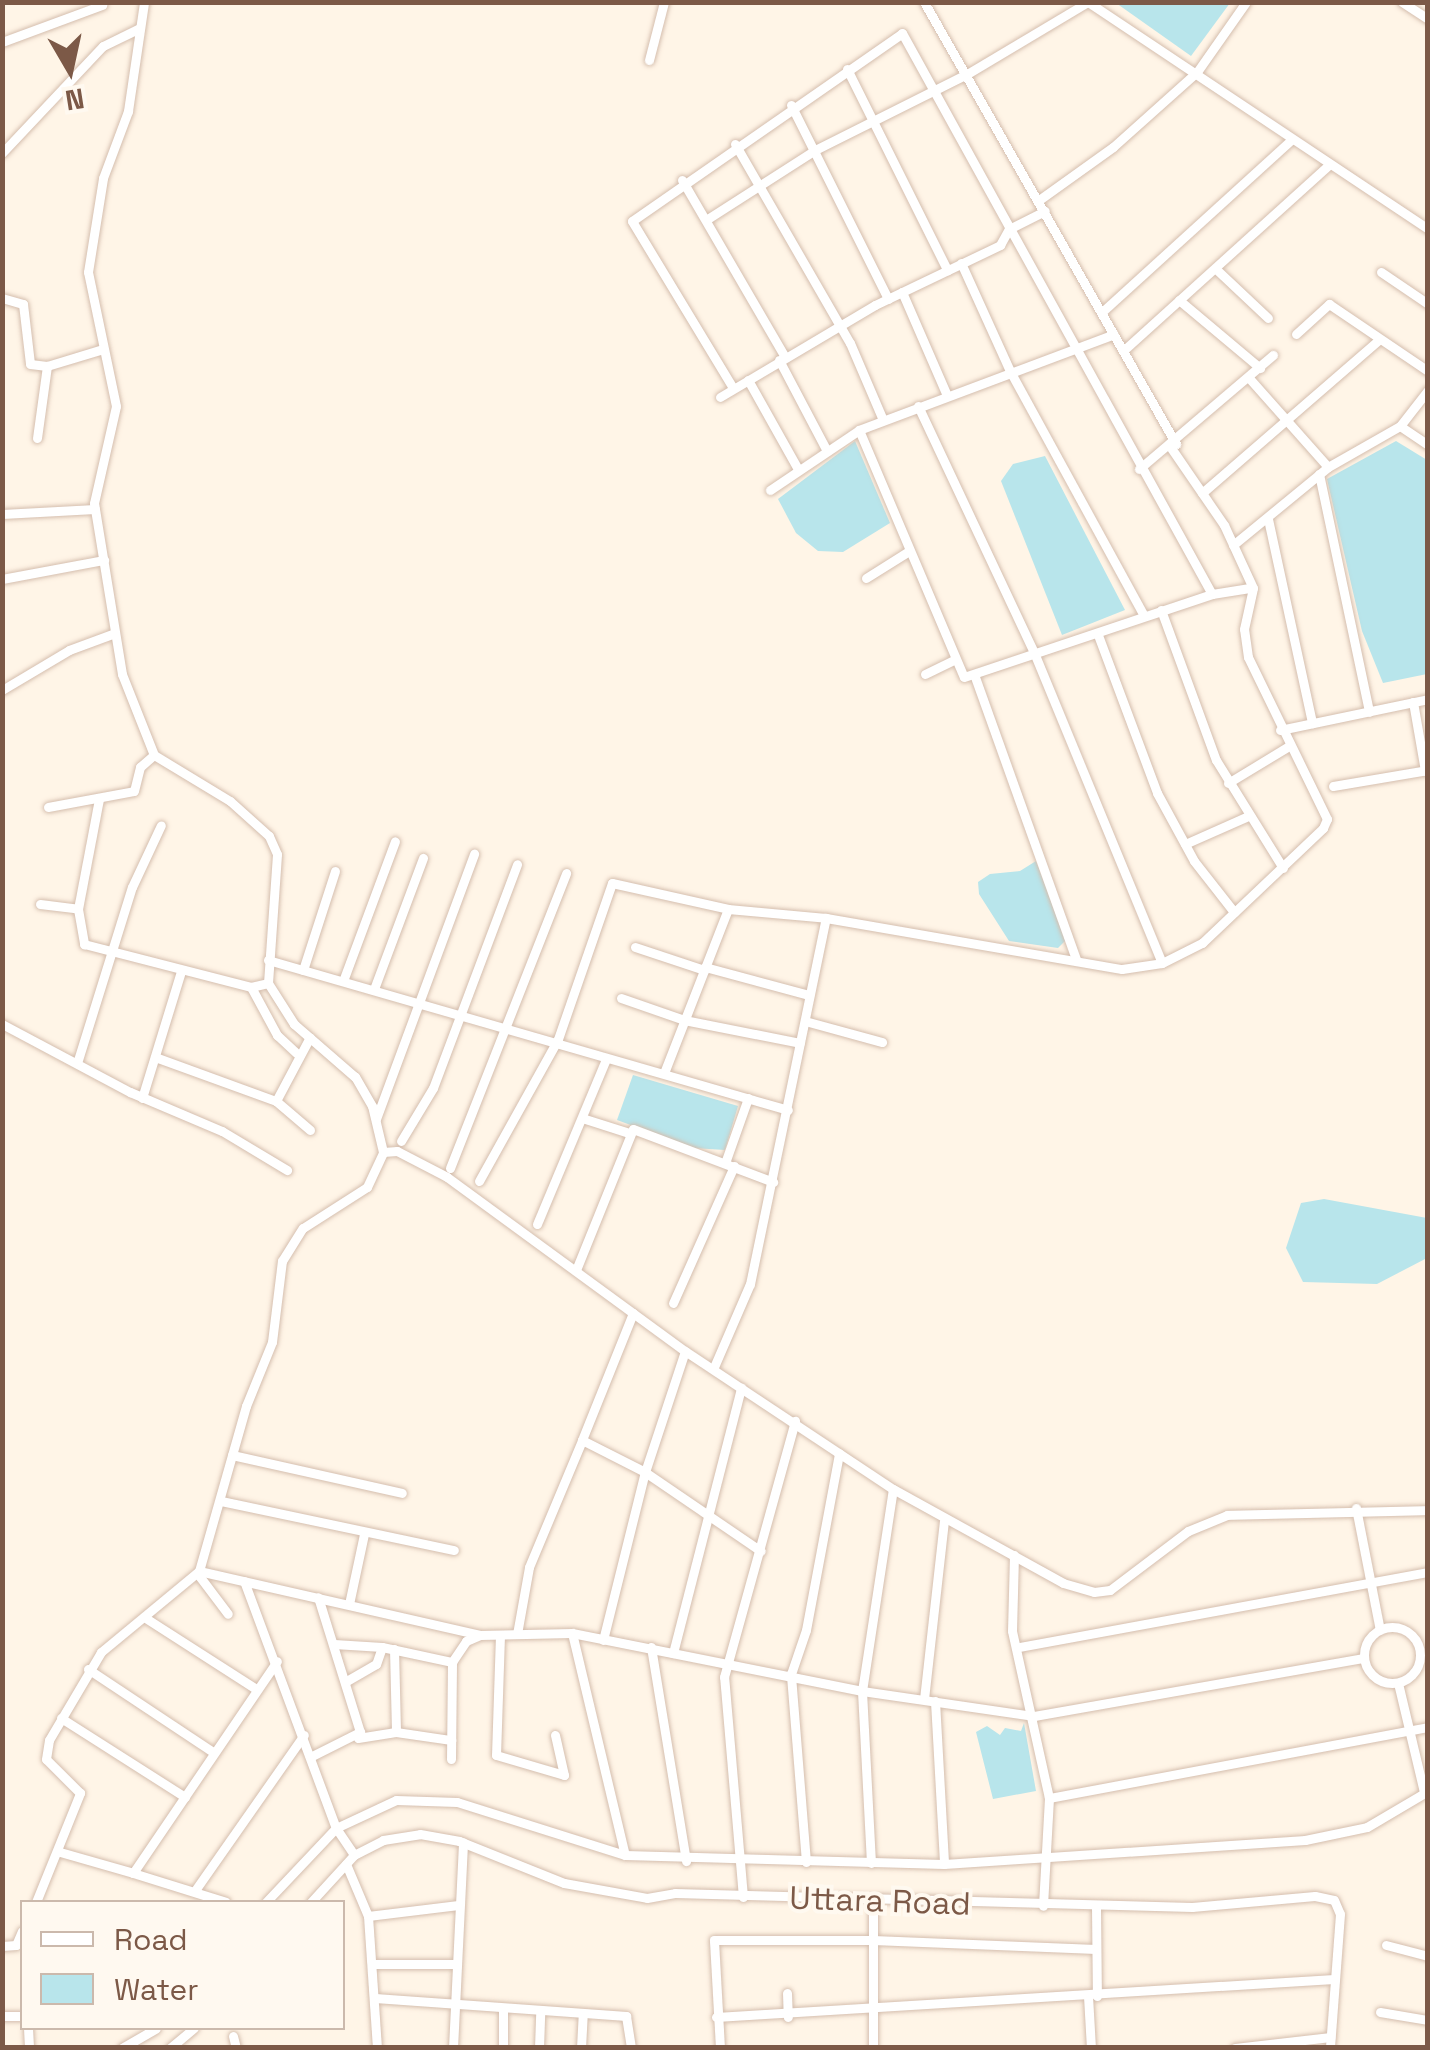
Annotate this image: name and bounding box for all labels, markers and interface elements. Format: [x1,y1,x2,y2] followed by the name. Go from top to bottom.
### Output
[20,20,120,120] north arrow
[63,80,87,119] text: N
[789,1879,971,1923] street label: Uttara Road
[20,1900,345,2030] legend
[114,1920,188,1959] text: Road
[114,1970,199,2009] text: Water

